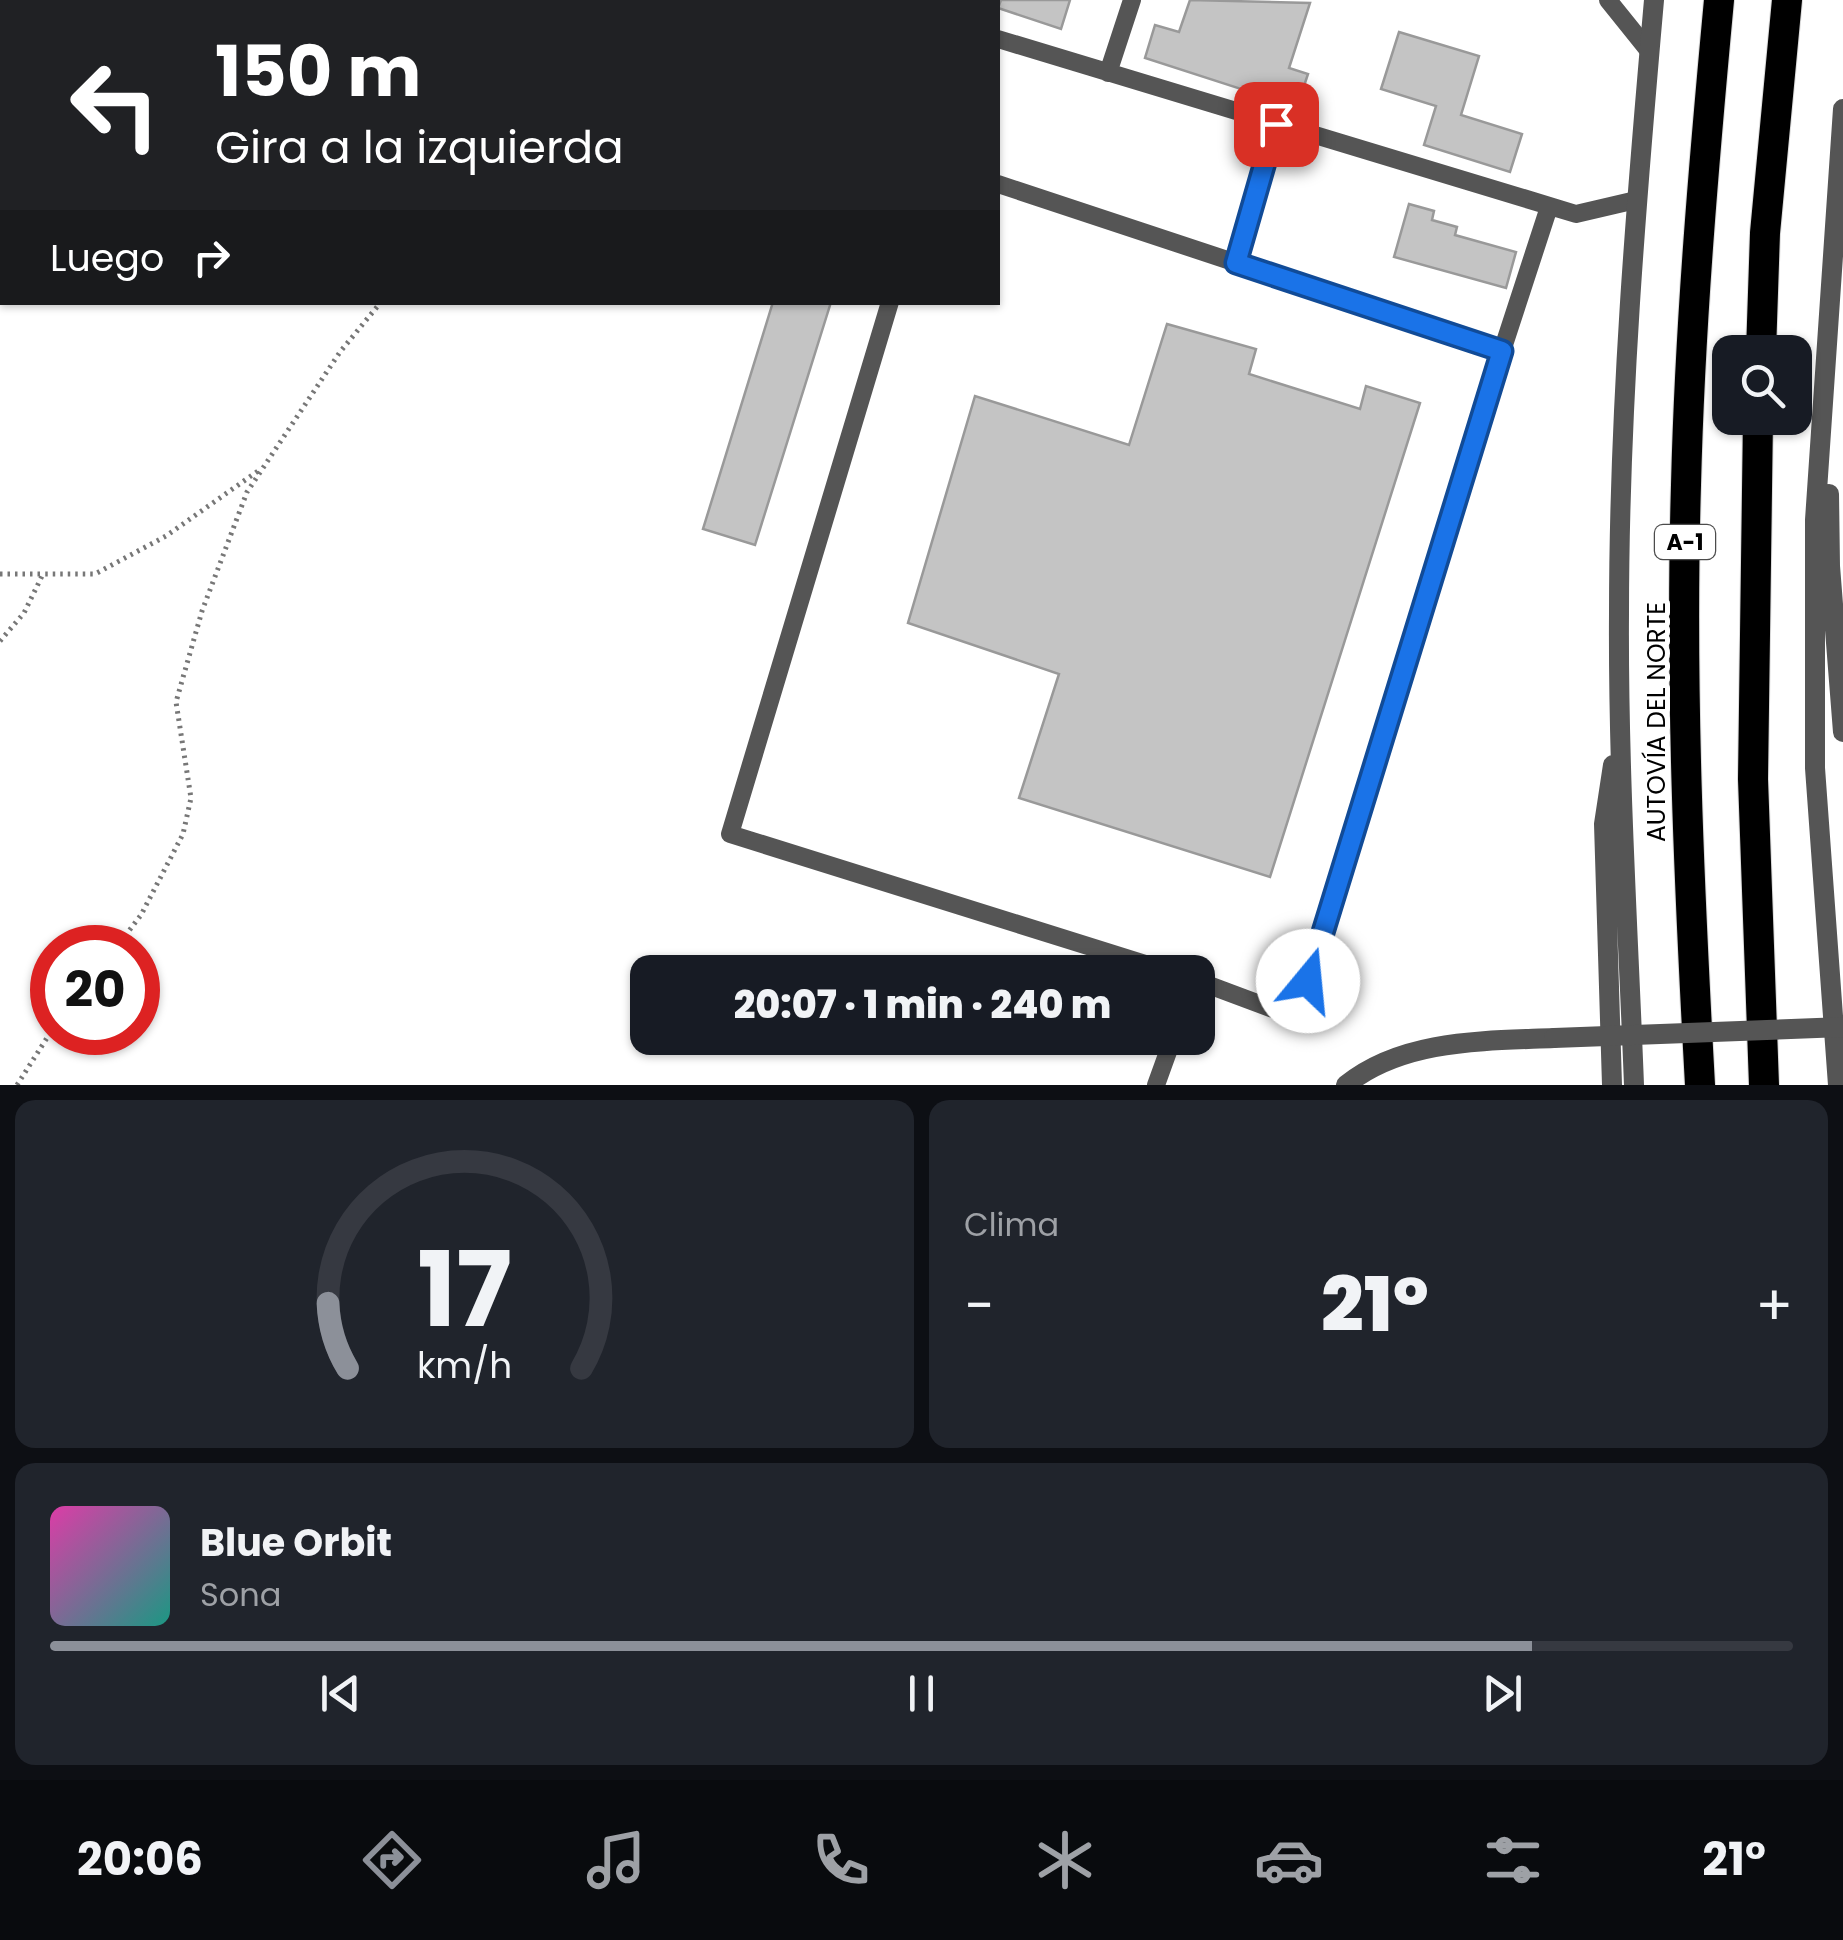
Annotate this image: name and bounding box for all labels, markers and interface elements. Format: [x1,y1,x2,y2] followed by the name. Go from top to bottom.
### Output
[215,22,421,121] text: 150 m
[50,40,180,170] icon: left
[1234,82,1319,167] pin
[1249,97,1304,152] icon: arrive
[215,116,624,179] text: Gira a la izquierda
[184,230,239,285] icon: right
[50,231,164,284] text: Luego
[1712,335,1812,435] map controls
[1712,335,1812,435] button: search
[1655,525,1715,559] road number: A-1
[1639,602,1674,842] street label: AUTOVÍA DEL NORTE
[30,925,160,1055] speed limit sign: 20
[1256,929,1360,1033] position arrow
[734,978,1111,1031] text: 20:07 · 1 min · 240 m
[964,1202,1059,1247] text: Clima
[417,1217,512,1362] text: 17
[1321,1252,1429,1357] text: 21°
[964,1267,994,1344] text: −
[1755,1267,1793,1344] text: +
[417,1340,512,1391] text: km/h
[200,1516,392,1569] text: Blue Orbit
[200,1572,281,1617] text: Sona
[313,1666,368,1721] icon: previous
[894,1666,949,1721] icon: pause
[1475,1666,1530,1721] icon: next
[357,1825,427,1895] icon: directions
[581,1825,651,1895] icon: music
[806,1825,876,1895] icon: phone
[1030,1825,1100,1895] icon: climate
[1254,1825,1324,1895] icon: car
[1478,1825,1548,1895] icon: filters
[77,1828,203,1891] text: 20:06
[1702,1828,1766,1891] text: 21°

